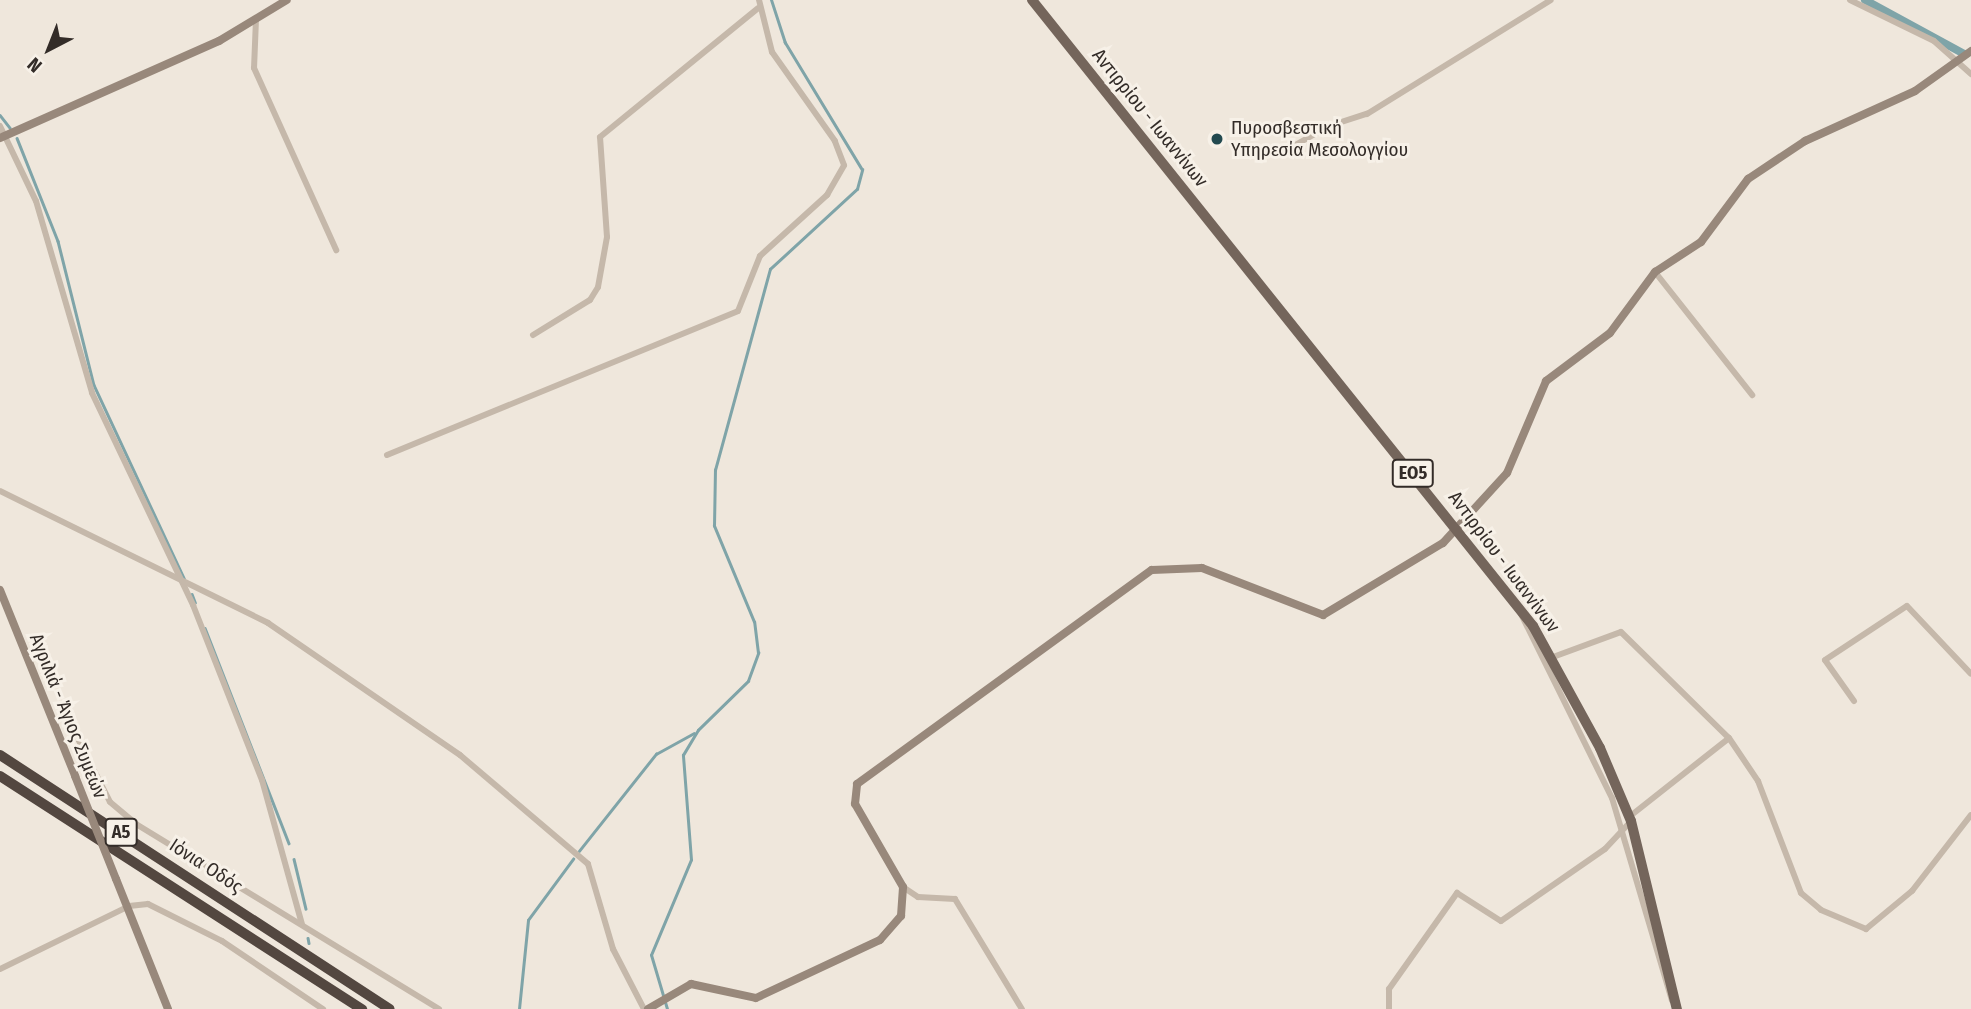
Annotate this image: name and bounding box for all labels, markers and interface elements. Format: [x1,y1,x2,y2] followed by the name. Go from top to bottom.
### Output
[14,14,84,84] north arrow
[1087,44,1213,192] street label: Αντιρρίου - Ιωαννίνων
[23,53,47,77] text: N
[1231,117,1408,161] place label: Πυροσβεστική Υπηρεσία Μεσολογγίου
[1209,131,1225,147] marker: Πυροσβεστική Υπηρεσία Μεσολογγίου
[1390,458,1436,488] road number: ΕΟ5
[1443,487,1565,637] street label: Αντιρρίου - Ιωαννίνων
[25,630,111,802] street label: Αγριλιά - Άγιος Συμεών
[104,818,138,846] road number: Α5
[165,834,247,898] street label: Ιόνια Οδός

